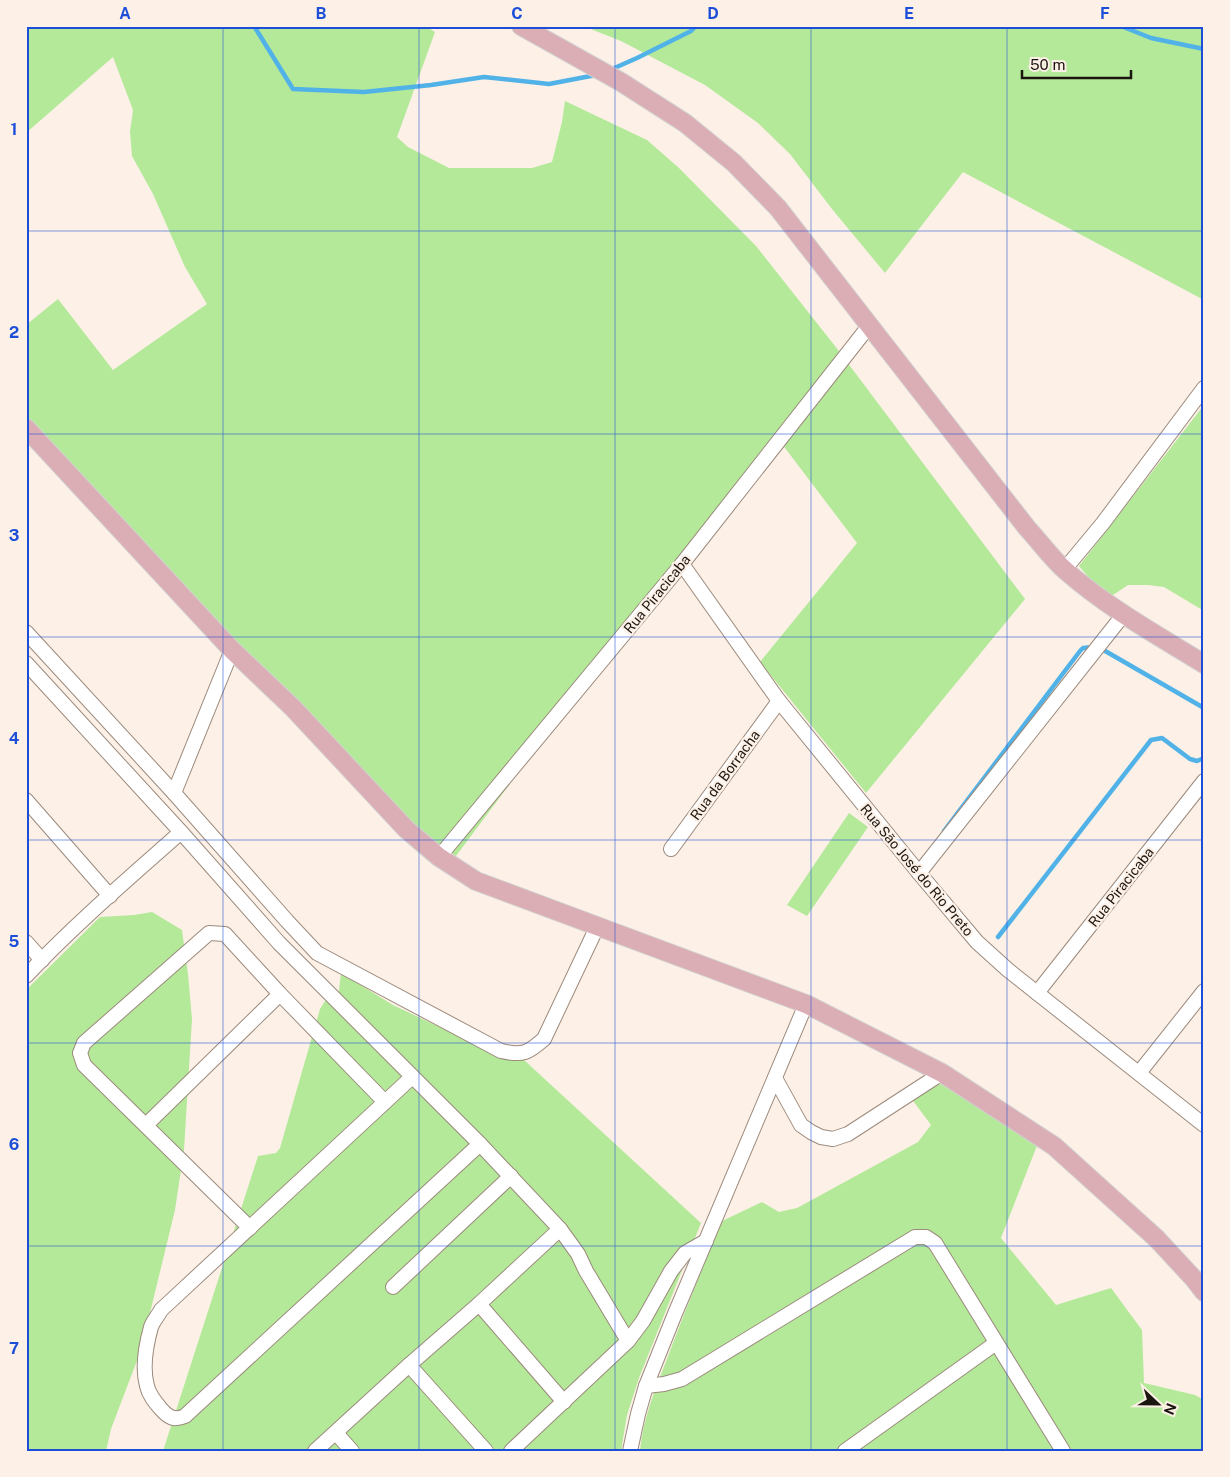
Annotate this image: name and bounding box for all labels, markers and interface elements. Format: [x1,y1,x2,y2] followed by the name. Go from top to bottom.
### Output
[119,4,131,23] text: A
[316,4,327,23] text: B
[511,4,523,23] text: C
[707,4,719,23] text: D
[904,4,914,23] text: E
[1100,4,1110,23] text: F
[1022,48,1131,80] scale bar
[1030,56,1065,73] text: 50 m
[11,120,17,139] text: 1
[9,323,19,342] text: 2
[9,526,19,545] text: 3
[620,552,694,636] street label: Rua Piracicaba
[687,727,763,823] street label: Rua da Borracha
[9,729,20,748] text: 4
[857,801,977,939] street label: Rua São José do Rio Preto
[1085,844,1157,930] street label: Rua Piracicaba
[9,932,20,951] text: 5
[9,1135,19,1154] text: 6
[9,1339,19,1358] text: 7
[1132,1380,1182,1430] north arrow
[1161,1401,1180,1417] text: N

